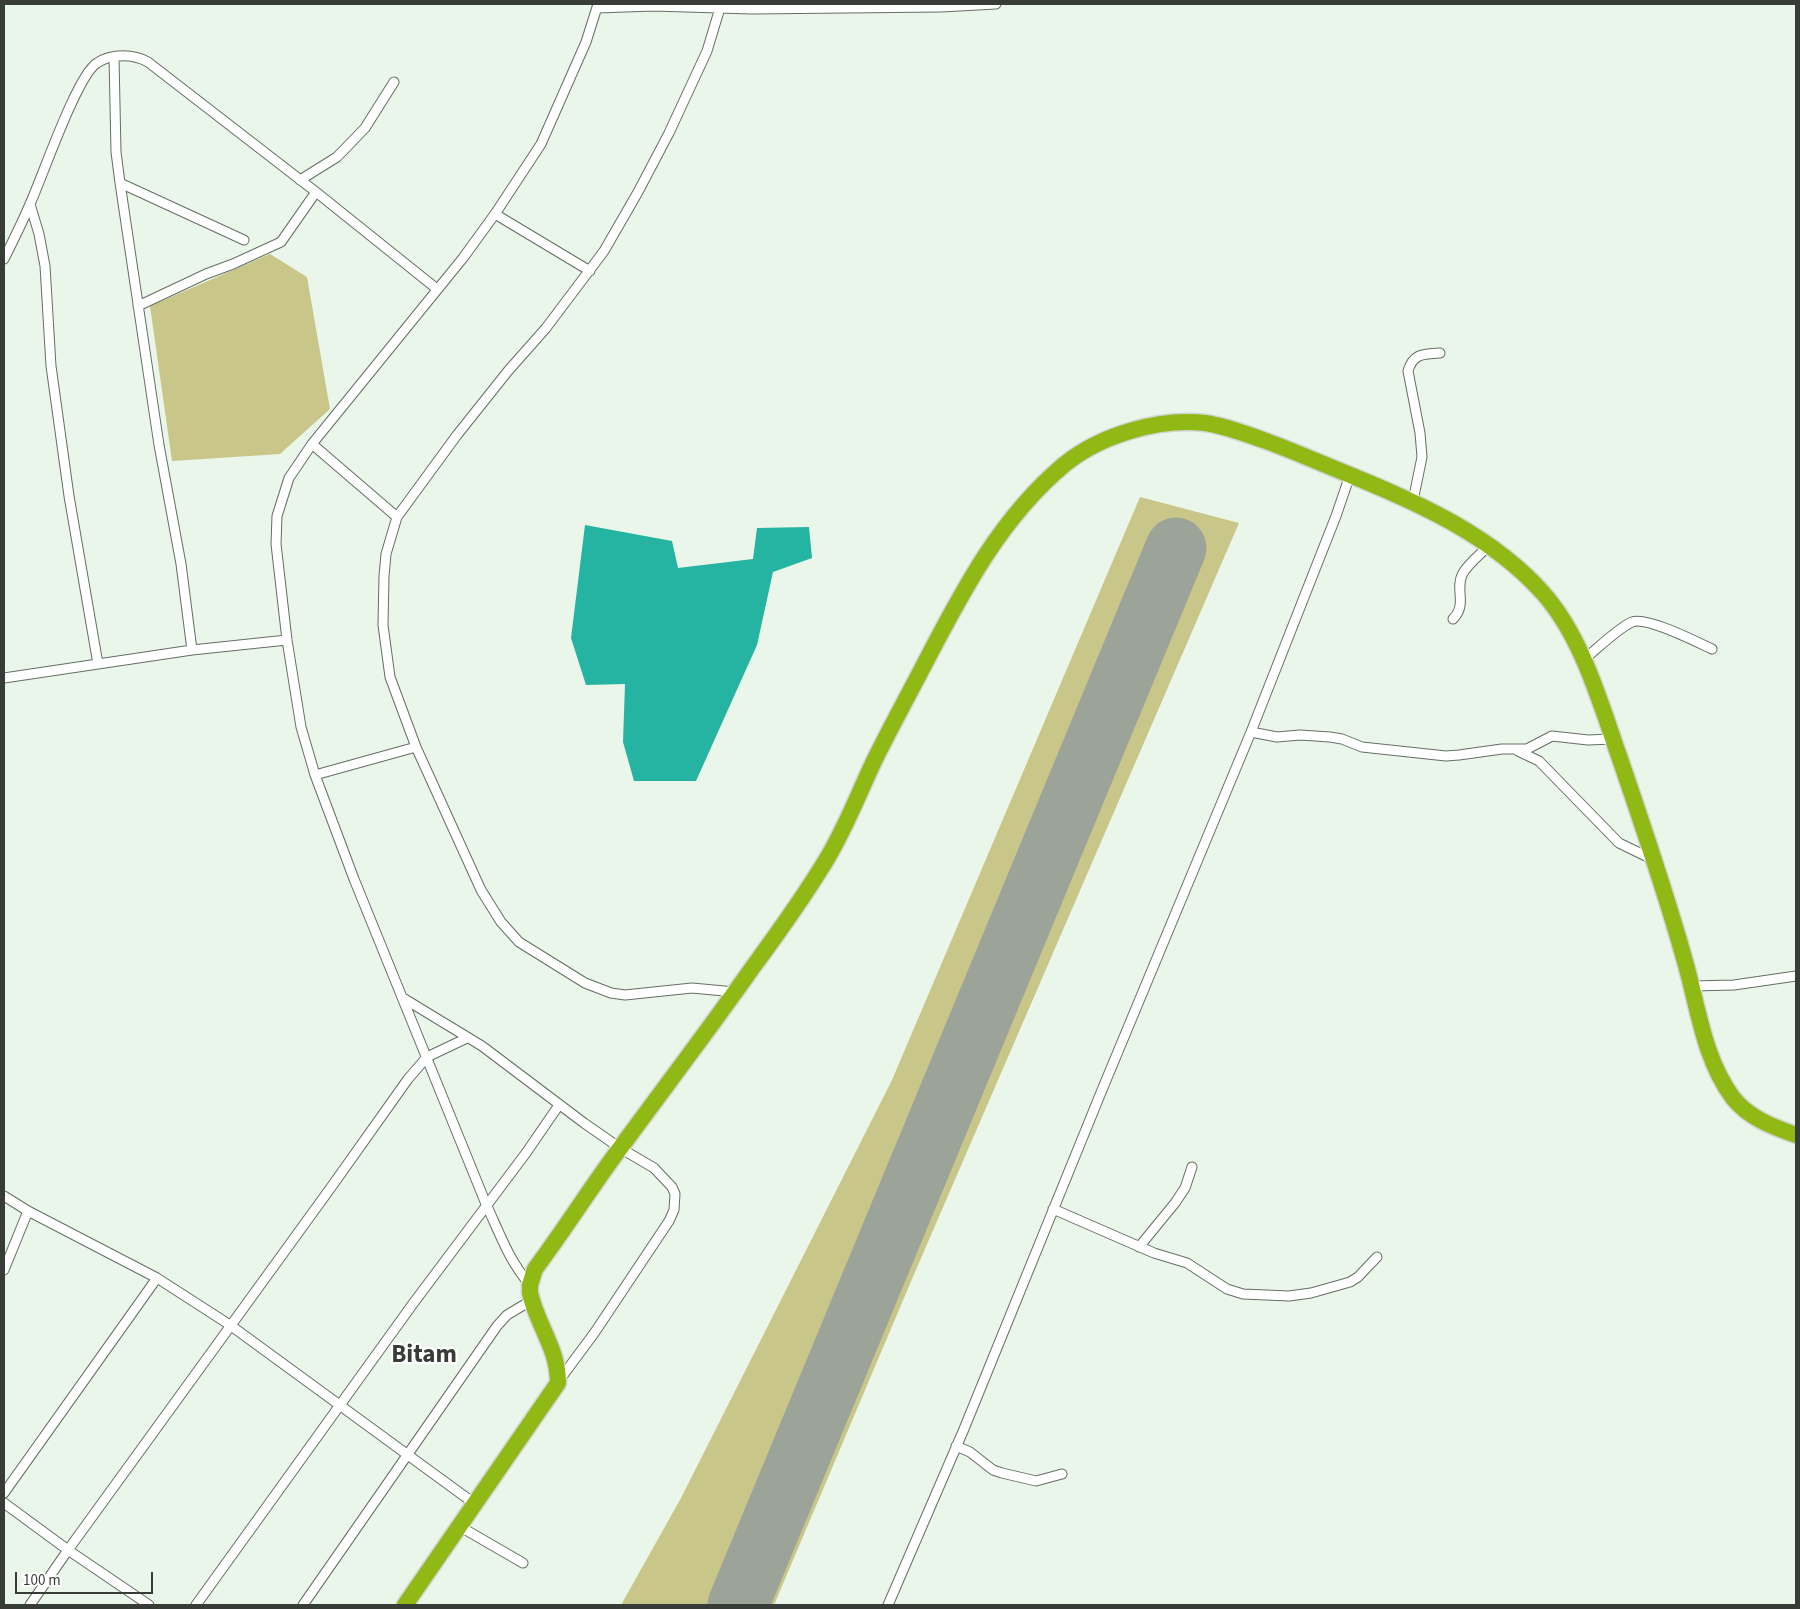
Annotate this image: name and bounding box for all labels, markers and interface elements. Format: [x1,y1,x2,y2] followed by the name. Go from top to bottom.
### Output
[391,1342,457,1372] district label: Bitam
[18,1562,155,1594] scale bar
[23,1570,61,1591] text: 100 m

